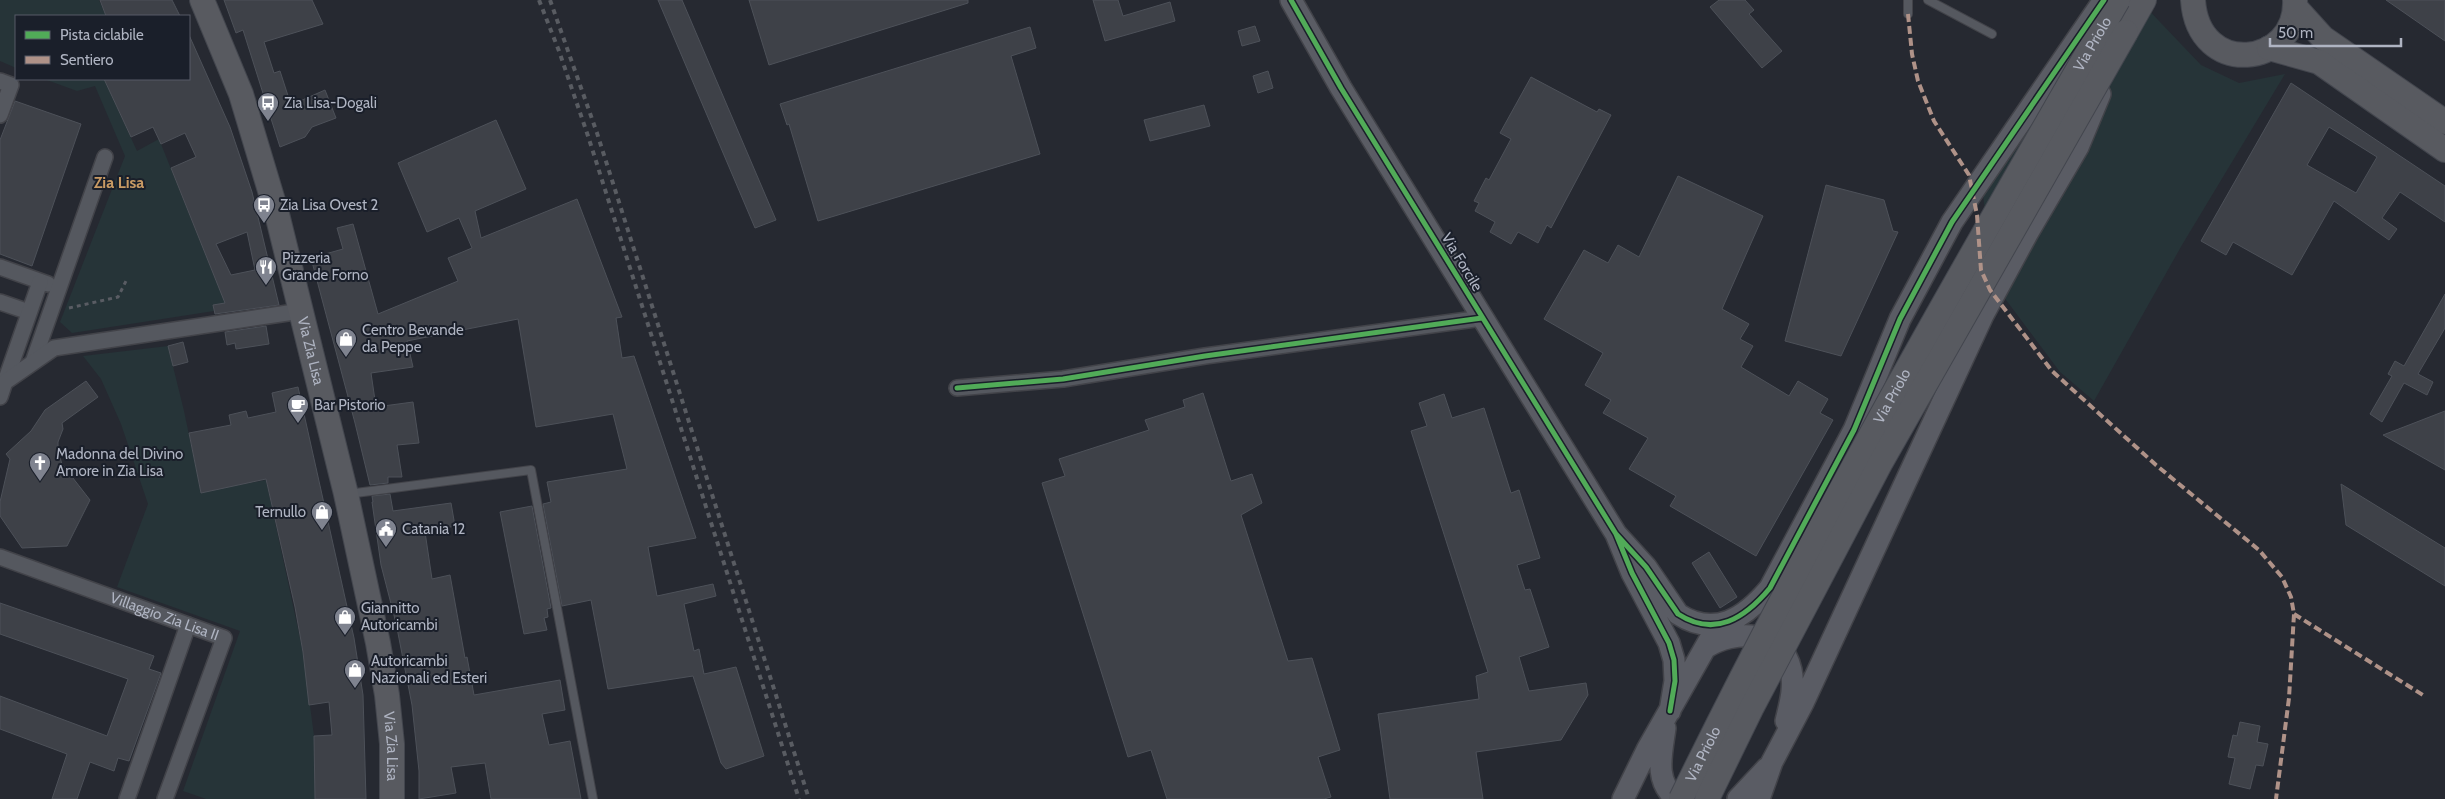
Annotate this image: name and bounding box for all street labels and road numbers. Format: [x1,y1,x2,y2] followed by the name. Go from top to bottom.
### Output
[2070,14,2115,75] street label: Via Priolo
[1438,230,1487,295] street label: Via Forcile
[294,315,328,388] street label: Via Zia Lisa
[1870,365,1915,427] street label: Via Priolo
[108,589,221,644] street label: Villaggio Zia Lisa II
[380,711,401,782] street label: Via Zia Lisa
[1682,723,1725,785] street label: Via Priolo

